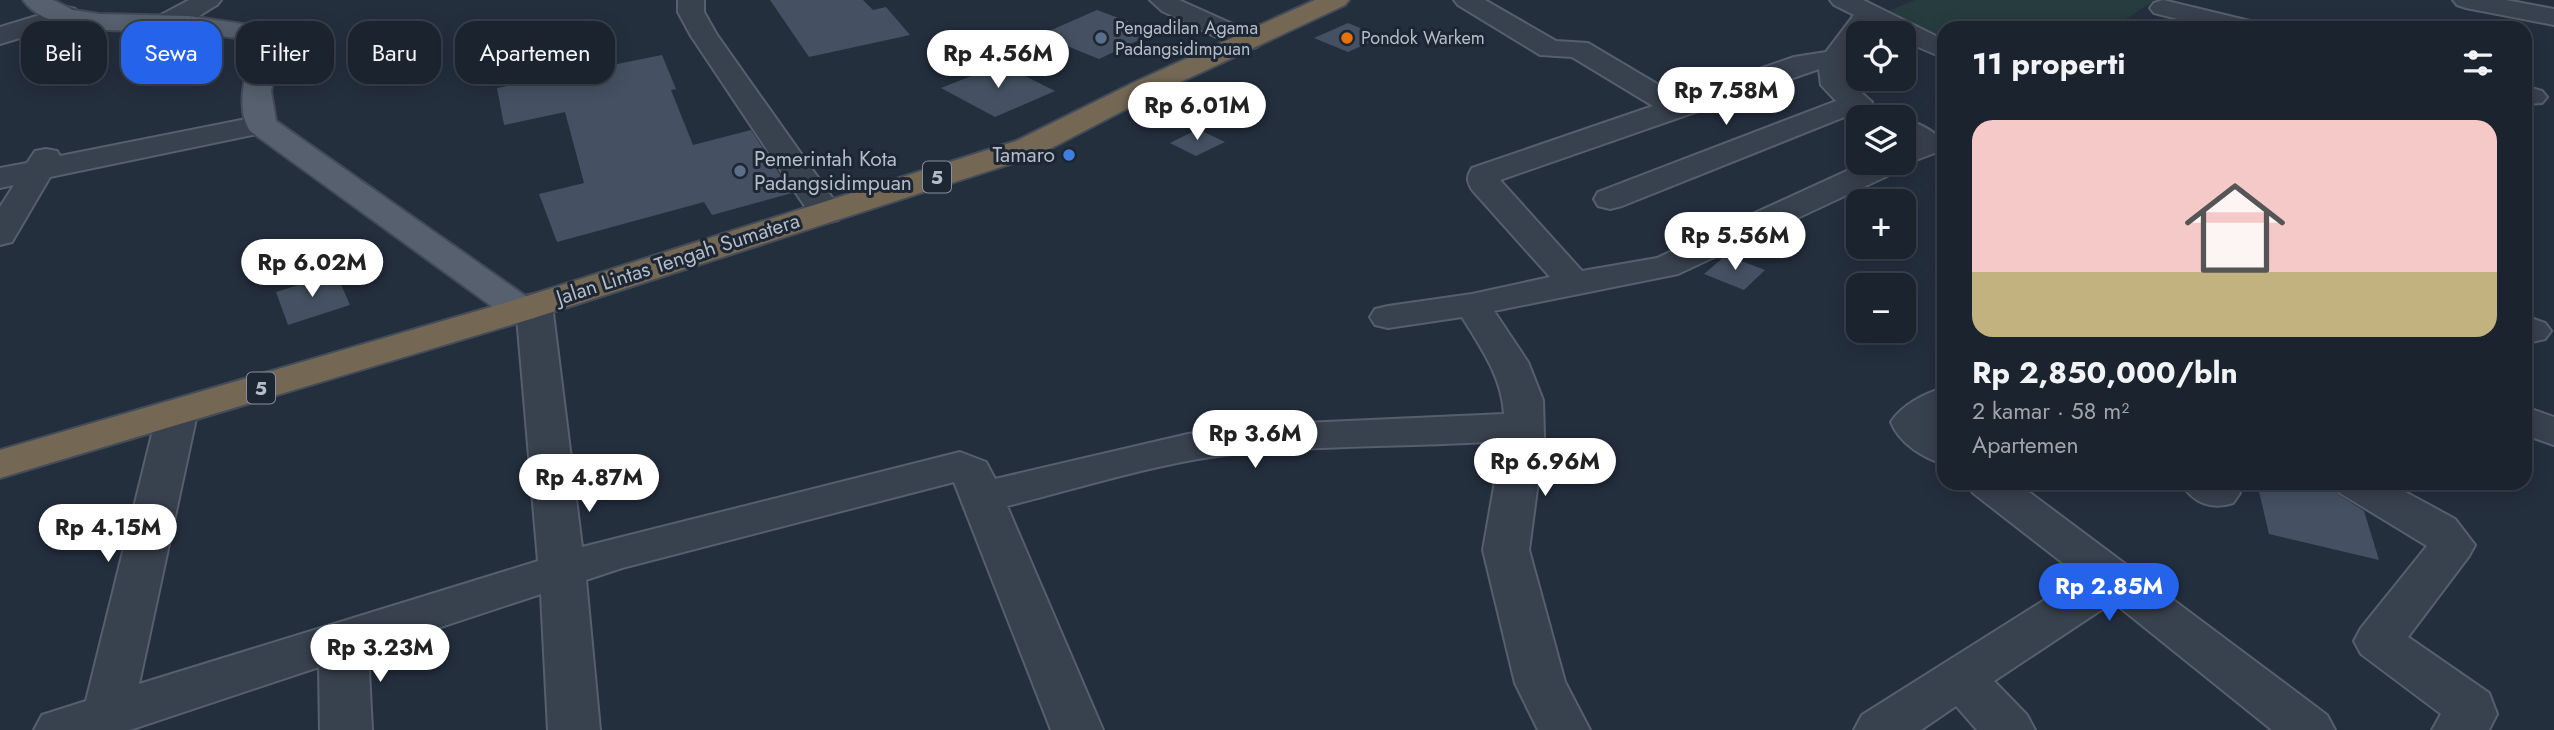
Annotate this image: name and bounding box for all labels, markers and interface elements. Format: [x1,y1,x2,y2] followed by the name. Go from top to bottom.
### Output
[1115,15,1258,62] place label: Pengadilan Agama Padangsidimpuan
[21,21,107,84] chip: Beli
[121,21,222,84] chip: Sewa
[236,21,334,84] chip: Filter
[348,21,441,84] chip: Baru
[455,21,615,84] chip: Apartemen
[1846,21,1916,343] map controls
[1846,21,1916,91] button: locate
[1361,25,1485,51] place label: Pondok Warkem
[1093,30,1109,46] marker: Pengadilan Agama Padangsidimpuan
[1339,30,1355,46] marker: Pondok Warkem
[926,31,1070,90] pin: Rp 4.56M
[943,36,1053,70] text: Rp 4.56M
[1972,42,2125,85] text: 11 properti
[2459,44,2497,82] icon: filters
[1654,68,1798,127] pin: Rp 7.58M
[1674,73,1778,107] text: Rp 7.58M
[1125,82,1269,142] pin: Rp 6.01M
[1144,88,1250,122] text: Rp 6.01M
[1846,105,1916,175] button: layers
[992,140,1055,170] place label: Tamaro
[754,144,912,198] place label: Pemerintah Kota Padangsidimpuan
[1061,147,1077,163] marker: Tamaro
[923,162,951,192] road number: 5
[732,163,748,179] marker: Pemerintah Kota Padangsidimpuan
[2172,165,2298,291] icon: home
[1846,189,1916,259] button: +
[550,205,804,313] street label: Jalan Lintas Tengah Sumatera
[1663,212,1807,272] pin: Rp 5.56M
[1681,218,1789,252] text: Rp 5.56M
[240,240,384,299] pin: Rp 6.02M
[257,245,367,279] text: Rp 6.02M
[1846,273,1916,343] button: −
[1972,351,2238,394] text: Rp 2,850,000/bln
[247,372,275,404] road number: 5
[1972,394,2129,428] text: 2 kamar · 58 m²
[1190,410,1320,470] pin: Rp 3.6M
[1208,416,1302,450] text: Rp 3.6M
[1972,428,2078,462] text: Apartemen
[1473,438,1617,498] pin: Rp 6.96M
[1490,444,1600,478] text: Rp 6.96M
[517,454,661,514] pin: Rp 4.87M
[535,460,643,494] text: Rp 4.87M
[36,504,180,564] pin: Rp 4.15M
[55,510,161,544] text: Rp 4.15M
[2037,564,2181,623] pin: Rp 2.85M
[2055,569,2163,603] text: Rp 2.85M
[308,624,452,684] pin: Rp 3.23M
[326,630,434,664] text: Rp 3.23M

